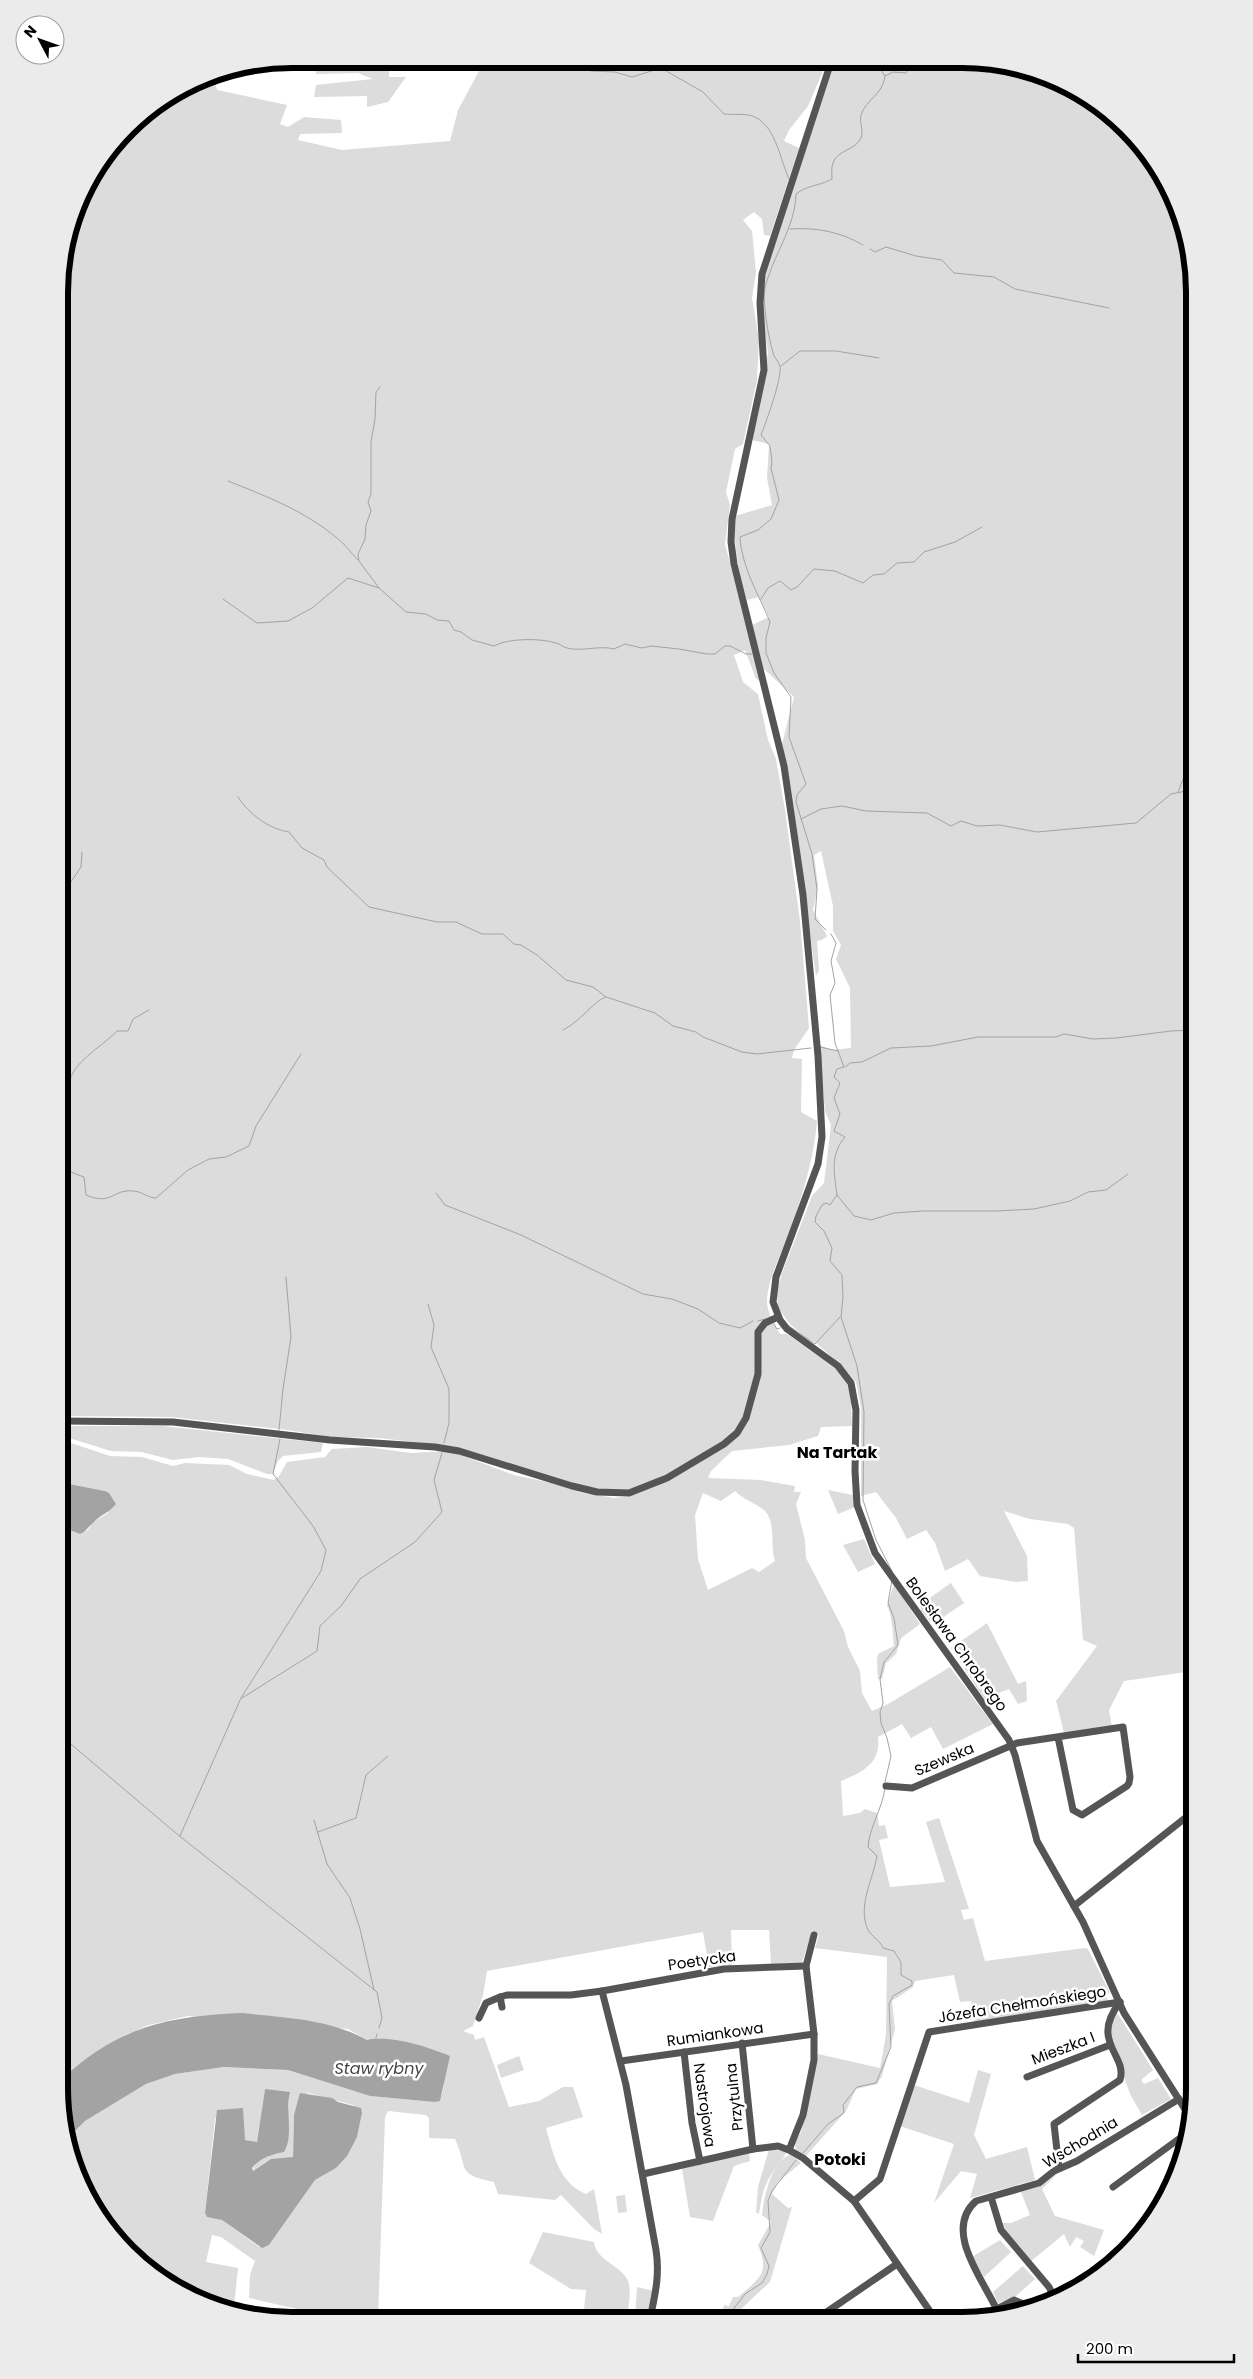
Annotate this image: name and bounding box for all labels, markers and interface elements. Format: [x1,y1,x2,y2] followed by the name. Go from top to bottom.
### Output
[15,15,65,65] north arrow
[19,21,41,42] text: N
[797,1441,877,1464] district label: Na Tartak
[901,1573,1013,1715] street label: Bolesława Chrobrego
[911,1737,977,1781] street label: Szewska
[667,1945,737,1975] street label: Poetycka
[936,1980,1108,2028] street label: Józefa Chełmońskiego
[665,2017,765,2051] street label: Rumiankowa
[1028,2026,1098,2070] street label: Mieszka I
[335,2057,424,2080] water label: Staw rybny
[689,2061,721,2149] street label: Nastrojowa
[720,2062,748,2132] street label: Przytulna
[1038,2111,1122,2173] street label: Wschodnia
[814,2148,866,2171] district label: Potoki
[1078,2332,1234,2364] scale bar
[1086,2338,1133,2359] text: 200 m

